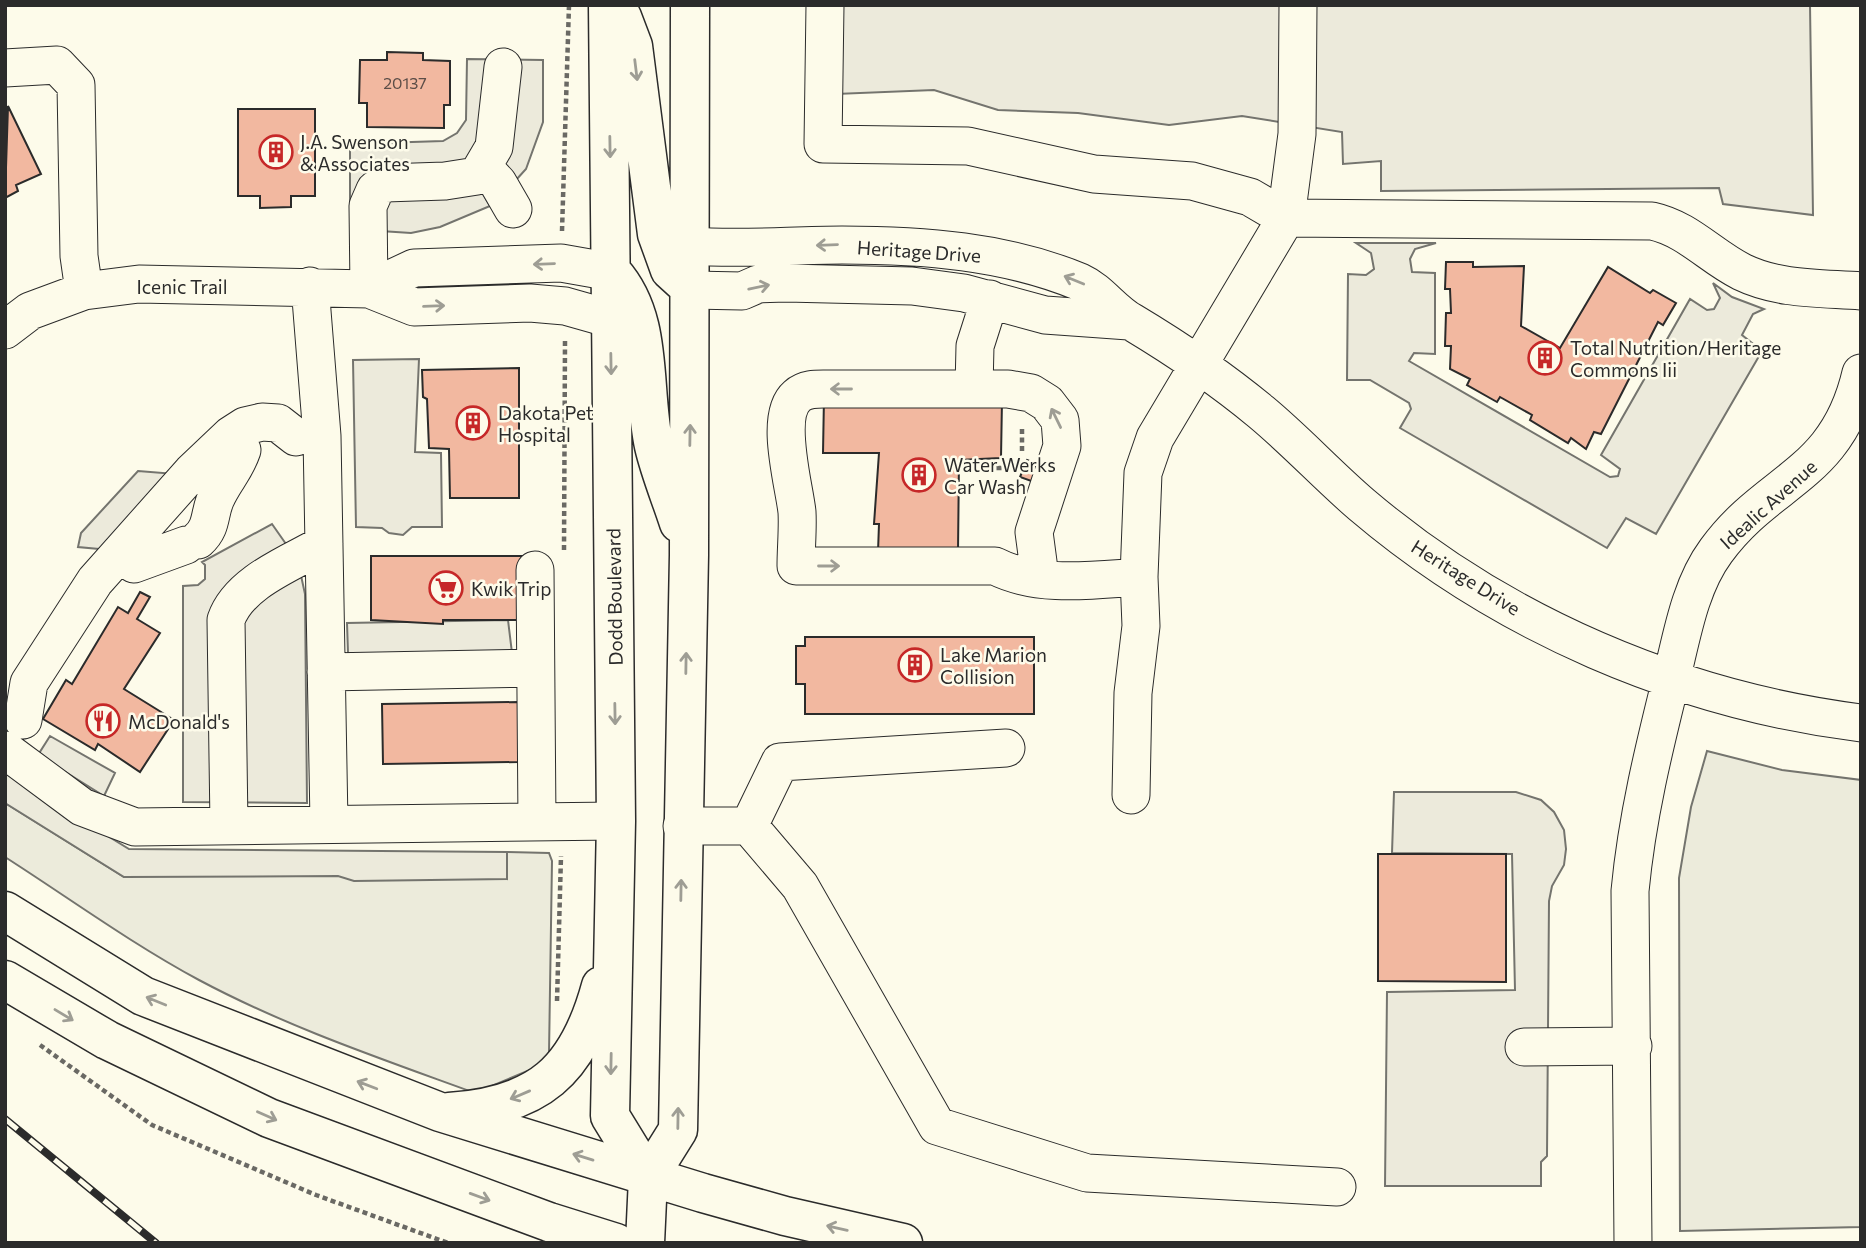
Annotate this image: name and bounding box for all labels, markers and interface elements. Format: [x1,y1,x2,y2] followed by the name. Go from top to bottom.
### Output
[629,58,642,81] one-way arrow
[383,73,427,92] house number: 20137
[300,130,410,175] place label: J.A. Swenson & Associates
[257,133,295,171] building icon: J.A. Swenson & Associates
[603,135,617,158] one-way arrow
[856,235,982,267] street label: Heritage Drive
[815,239,838,252] one-way arrow
[533,257,556,270] one-way arrow
[1064,273,1086,286] one-way arrow
[136,275,228,298] street label: Icenic Trail
[747,279,770,293] one-way arrow
[422,300,445,313] one-way arrow
[1570,336,1781,381] place label: Total Nutrition/Heritage Commons Iii
[1526,339,1564,377] building icon: Total Nutrition/Heritage Commons Iii
[604,353,618,376] one-way arrow
[829,382,852,396] one-way arrow
[498,401,594,446] place label: Dakota Pet Hospital
[454,404,492,442] building icon: Dakota Pet Hospital
[1049,407,1062,428] one-way arrow
[683,424,697,447] one-way arrow
[944,453,1056,498] place label: Water Werks Car Wash
[1715,455,1821,553] street label: Idealic Avenue
[900,456,938,494] building icon: Water Werks Car Wash
[601,528,627,666] street label: Dodd Boulevard
[1407,534,1525,620] street label: Heritage Drive
[817,559,840,573] one-way arrow
[427,569,465,607] supermarket icon: Kwik Trip
[471,577,551,600] place label: Kwik Trip
[940,643,1047,688] place label: Lake Marion Collision
[896,646,934,684] building icon: Lake Marion Collision
[680,652,693,675] one-way arrow
[84,702,122,740] restaurant icon: McDonald's
[608,703,622,726] one-way arrow
[128,710,230,733] place label: McDonald's
[675,879,688,902] one-way arrow
[145,994,167,1007] one-way arrow
[54,1008,74,1022] one-way arrow
[604,1053,618,1076] one-way arrow
[357,1077,379,1090] one-way arrow
[509,1090,531,1103] one-way arrow
[671,1107,685,1130] one-way arrow
[256,1110,278,1123] one-way arrow
[572,1150,594,1163] one-way arrow
[469,1191,491,1204] one-way arrow
[826,1220,849,1234] one-way arrow

